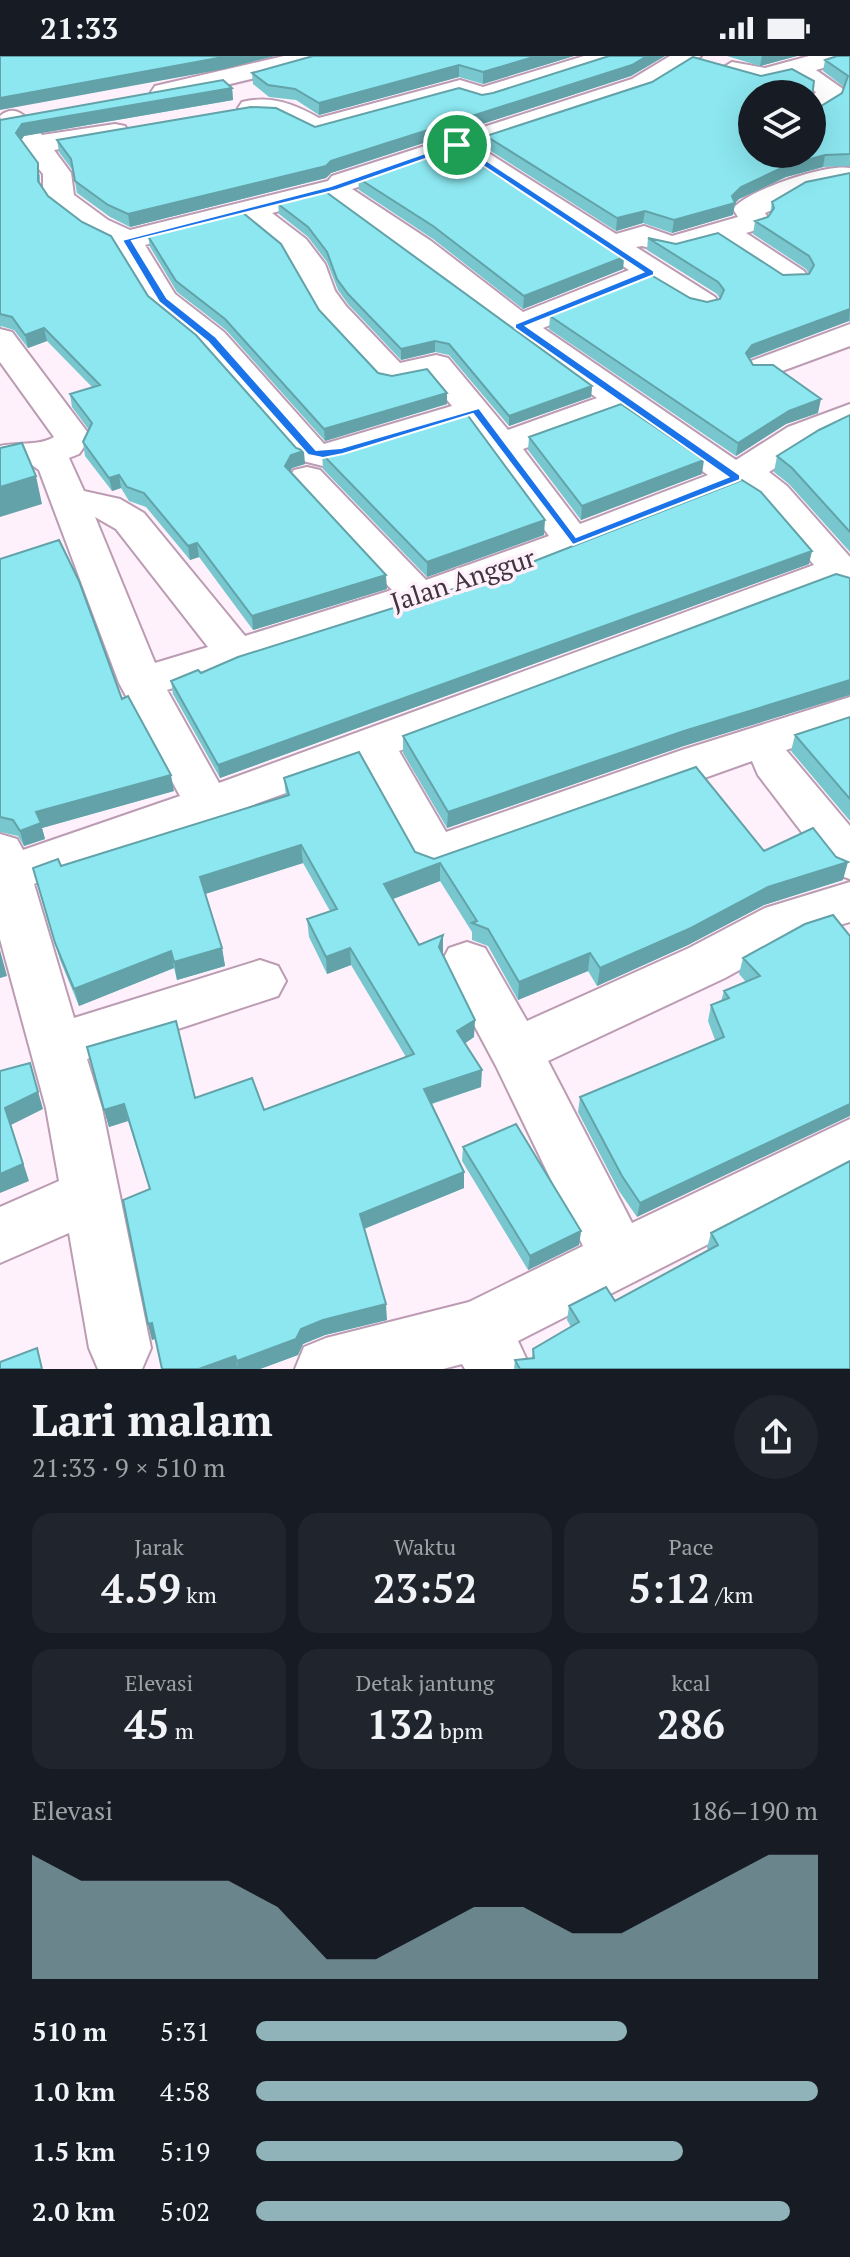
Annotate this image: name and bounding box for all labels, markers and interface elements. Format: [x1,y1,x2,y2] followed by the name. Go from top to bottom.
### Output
[40,8,118,48] text: 21:33
[738,80,826,168] map controls
[738,80,826,168] button: layers
[423,111,491,179] pin
[435,123,479,167] icon: arrive
[386,540,539,618] street label: Jalan Anggur
[32,1390,273,1449] text: Lari malam
[734,1395,818,1479] button: share
[32,1450,226,1484] text: 21:33 · 9 × 510 m
[134,1532,184,1561] text: Jarak
[394,1532,456,1561] text: Waktu
[668,1532,714,1561] text: Pace
[101,1561,181,1614] text: 4.59
[373,1561,477,1614] text: 23:52
[629,1561,710,1614] text: 5:12
[181,1580,217,1609] text: km
[710,1580,753,1609] text: /km
[125,1668,193,1697] text: Elevasi
[356,1668,494,1697] text: Detak jantung
[671,1668,711,1697] text: kcal
[124,1697,169,1750] text: 45
[367,1697,435,1750] text: 132
[657,1697,725,1750] text: 286
[169,1716,194,1745] text: m
[435,1716,483,1745] text: bpm
[32,1793,113,1827] text: Elevasi
[690,1793,818,1827] text: 186–190 m
[32,2014,107,2048] text: 510 m
[160,2014,210,2048] text: 5:31
[32,2074,115,2108] text: 1.0 km
[160,2074,210,2108] text: 4:58
[32,2134,115,2168] text: 1.5 km
[160,2134,210,2168] text: 5:19
[32,2194,115,2228] text: 2.0 km
[160,2194,210,2228] text: 5:02

